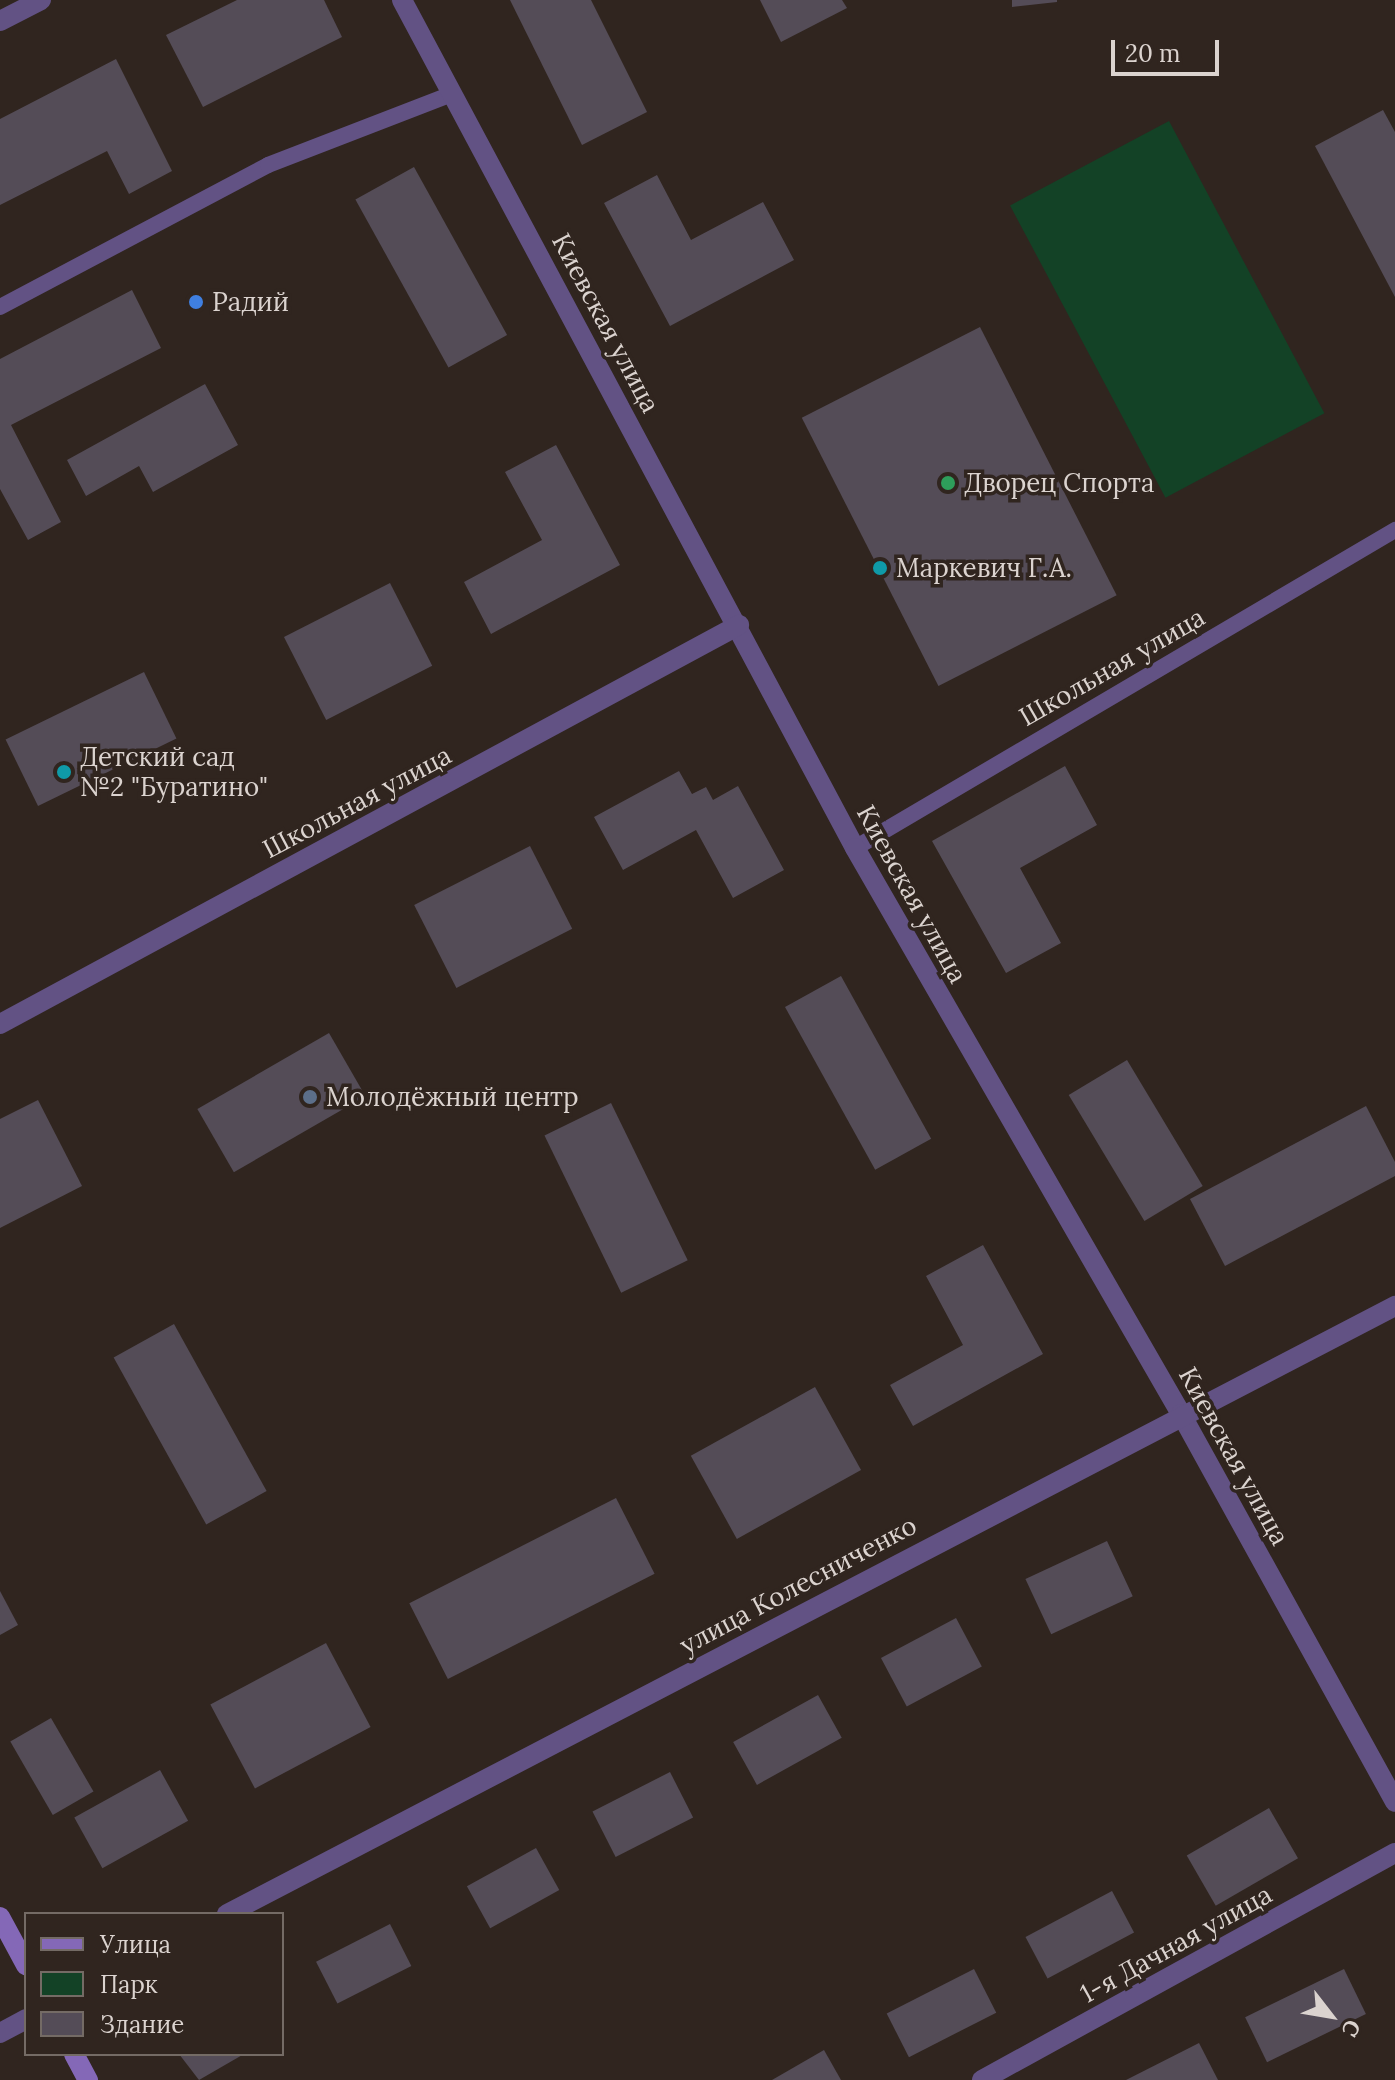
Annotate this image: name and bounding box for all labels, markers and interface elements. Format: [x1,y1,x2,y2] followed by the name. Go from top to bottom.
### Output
[1115,24,1223,74] scale bar
[1125,38,1181,69] text: 20 m
[546,228,666,418] street label: Киевская улица
[212,286,289,318] place label: Радий
[187,293,205,311] marker: Радий
[964,467,1154,499] place label: Дворец Спорта
[939,474,957,492] marker: Дворец Спорта
[896,552,1072,584] place label: Маркевич Г.А.
[871,559,889,577] marker: Маркевич Г.А.
[1014,601,1210,733] street label: Школьная улица
[257,739,457,865] street label: Школьная улица
[80,741,268,802] place label: Детский сад №2 "Буратино"
[55,763,73,781] marker: Детский сад №2 "Буратино"
[850,800,974,988] street label: Киевская улица
[326,1081,578,1113] place label: Молодёжный центр
[301,1088,319,1106] marker: Молодёжный центр
[1172,1362,1296,1550] street label: Киевская улица
[674,1509,922,1661] street label: улица Колесниченко
[1075,1878,1277,2010] street label: 1-я Дачная улица
[24,1912,284,2056] legend
[100,1929,171,1960] text: Улица
[100,1969,158,2000] text: Парк
[1291,1976,1371,2056] north arrow
[100,2009,184,2040] text: Здание
[1336,2015,1367,2042] text: С

